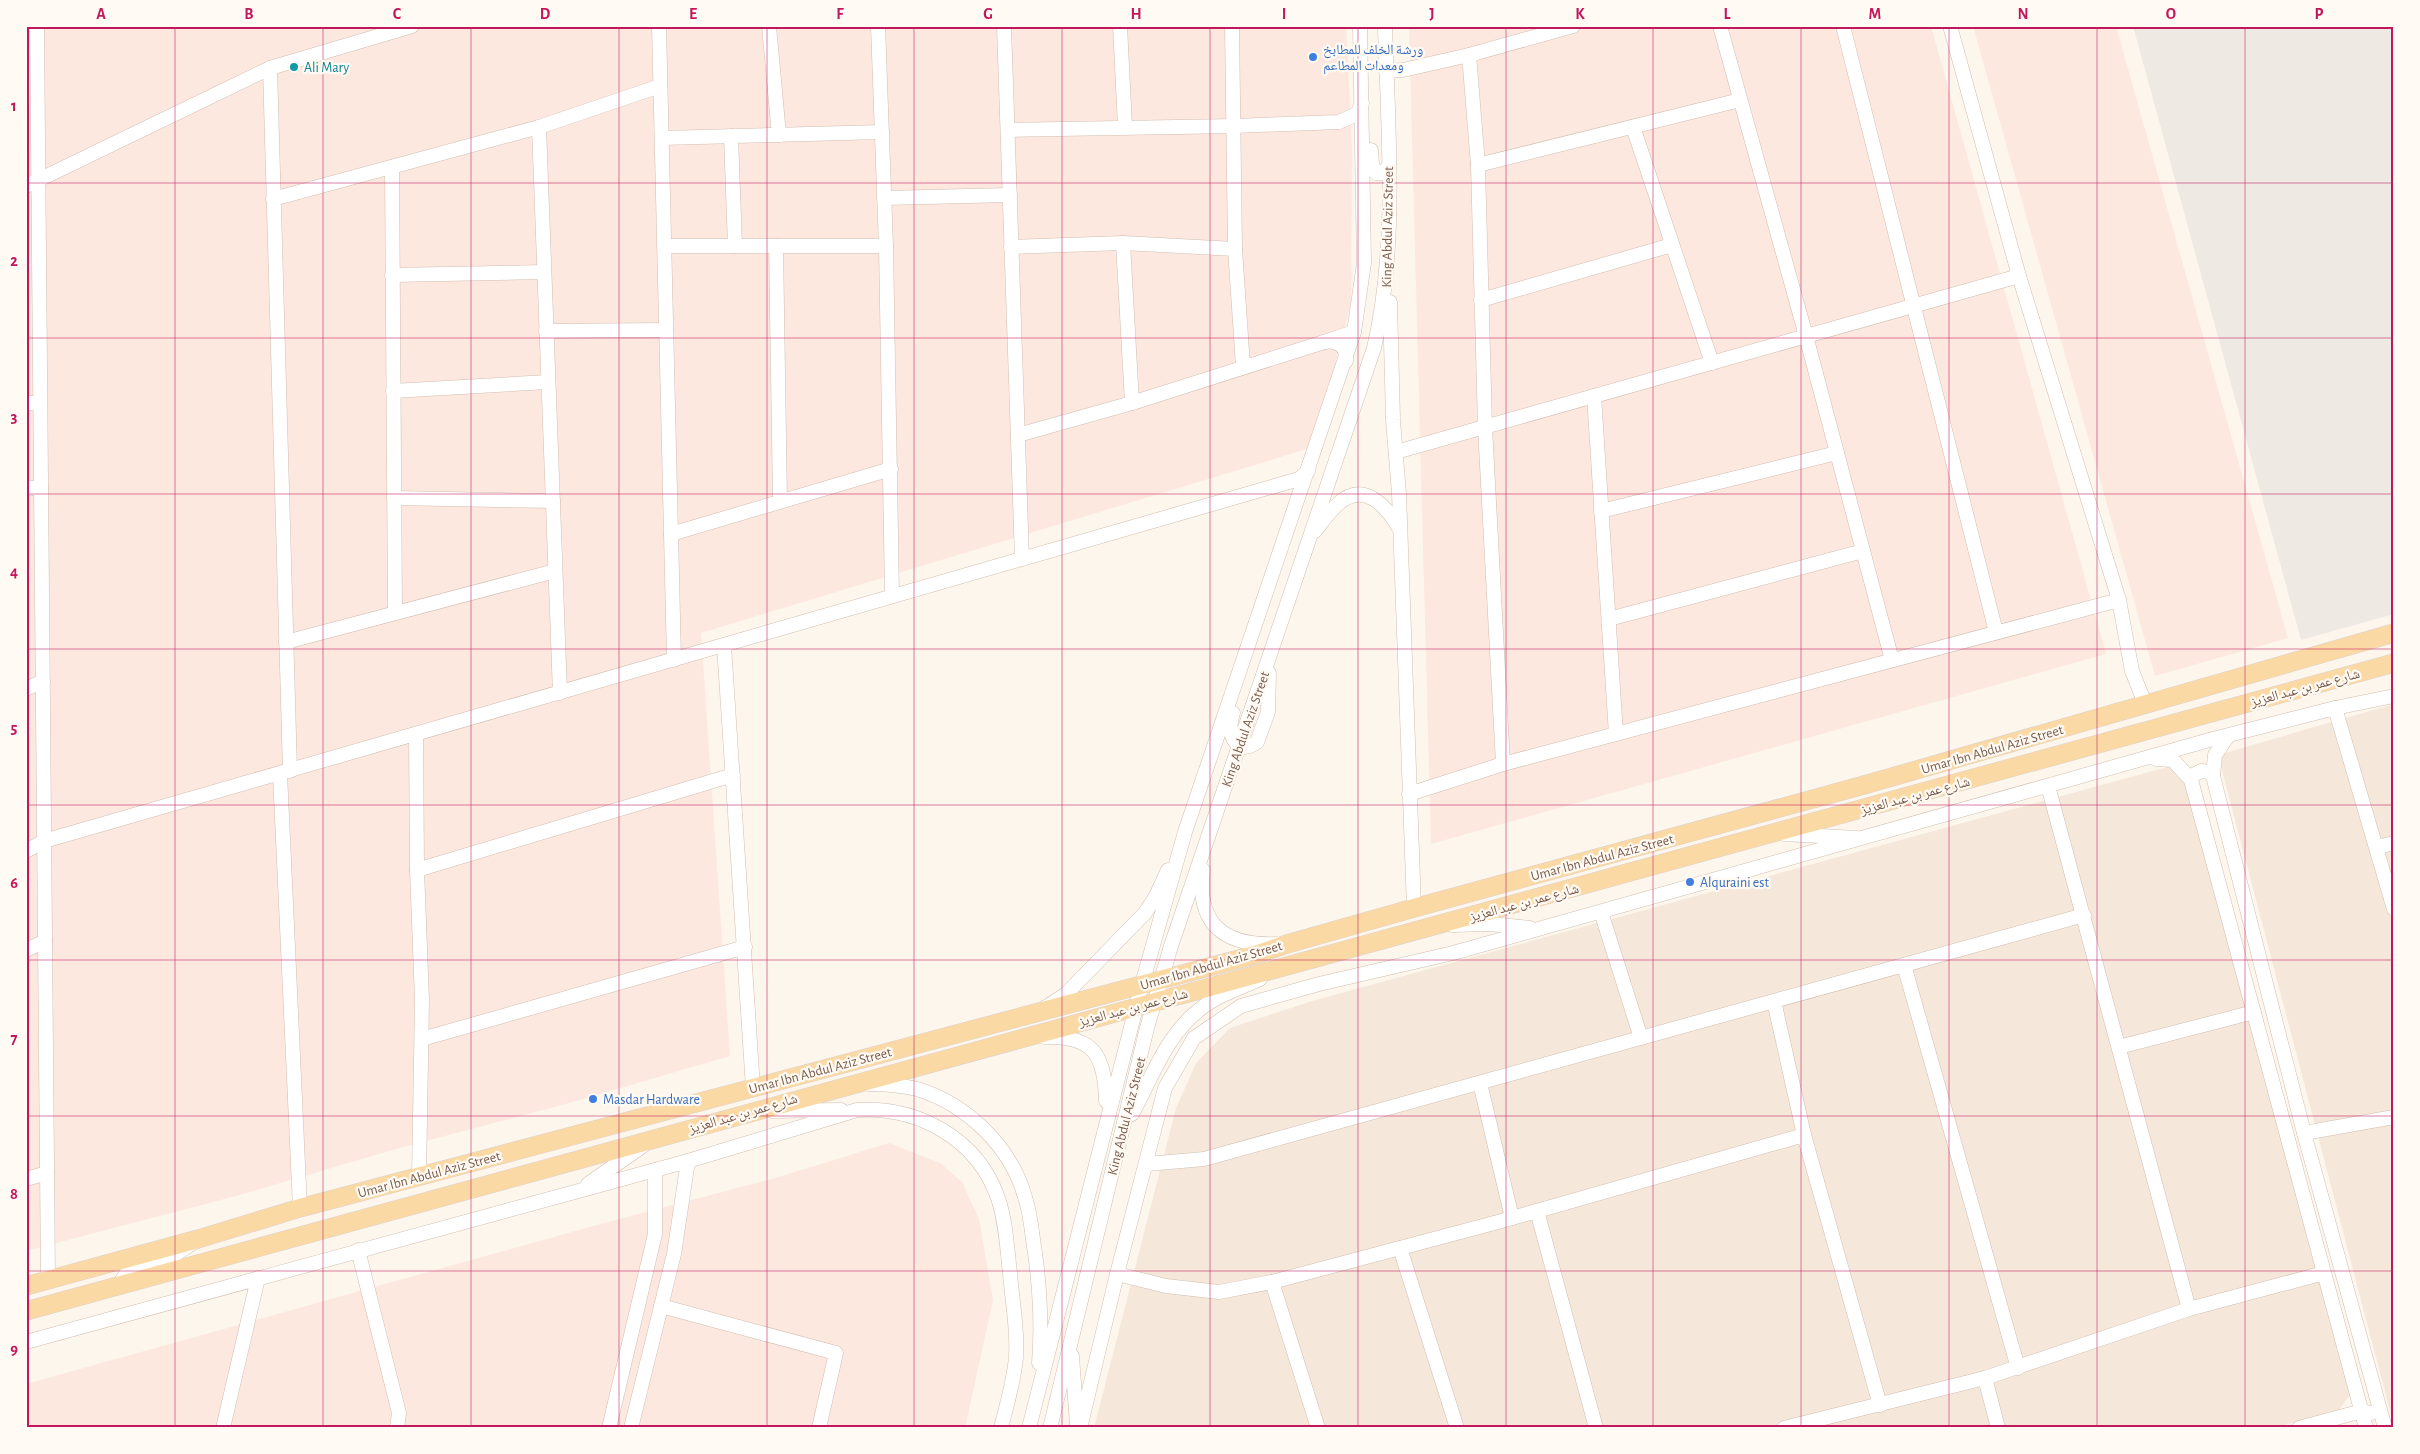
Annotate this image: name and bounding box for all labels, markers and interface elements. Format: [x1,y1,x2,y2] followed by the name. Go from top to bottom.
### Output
[96,6,106,22] text: A
[244,6,254,22] text: B
[393,6,402,22] text: C
[540,6,551,22] text: D
[689,6,697,22] text: E
[836,6,844,22] text: F
[983,6,993,22] text: G
[1130,6,1142,22] text: H
[1282,6,1286,22] text: I
[1429,6,1435,22] text: J
[1575,6,1585,22] text: K
[1724,6,1731,22] text: L
[1869,6,1881,22] text: M
[2017,6,2029,22] text: N
[2166,6,2176,22] text: O
[2315,6,2324,22] text: P
[1323,43,1423,75] place label: ورشة الخلف للمطابخ ومعدات المطاعم
[1307,51,1319,63] marker: ورشة الخلف للمطابخ ومعدات المطاعم
[288,61,300,73] marker: Ali Mary
[304,61,349,75] place label: Ali Mary
[11,98,17,114] text: 1
[1380,166,1396,288] street label: King Abdul Aziz Street
[10,253,18,269] text: 2
[11,409,18,425] text: 3
[10,564,18,580] text: 4
[2248,667,2362,711] street label: شارع عمر بن عبد العزيز
[1220,669,1272,789] street label: King Abdul Aziz Street
[11,720,18,736] text: 5
[1920,723,2065,777] street label: Umar Ibn Abdul Aziz Street
[1858,775,1972,819] street label: شارع عمر بن عبد العزيز
[1530,832,1676,884] street label: Umar Ibn Abdul Aziz Street
[10,875,18,891] text: 6
[1684,876,1696,888] marker: Alquraini est
[1700,876,1769,890] place label: Alquraini est
[1467,882,1581,926] street label: شارع عمر بن عبد العزيز
[1139,939,1284,993] street label: Umar Ibn Abdul Aziz Street
[1076,987,1190,1031] street label: شارع عمر بن عبد العزيز
[11,1031,18,1047] text: 7
[748,1045,894,1097] street label: Umar Ibn Abdul Aziz Street
[1106,1055,1149,1177] street label: King Abdul Aziz Street
[686,1092,800,1138] street label: شارع عمر بن عبد العزيز
[587,1093,599,1105] marker: Masdar Hardware
[603,1093,700,1107] place label: Masdar Hardware
[357,1149,503,1201] street label: Umar Ibn Abdul Aziz Street
[10,1186,18,1202] text: 8
[10,1341,18,1357] text: 9

